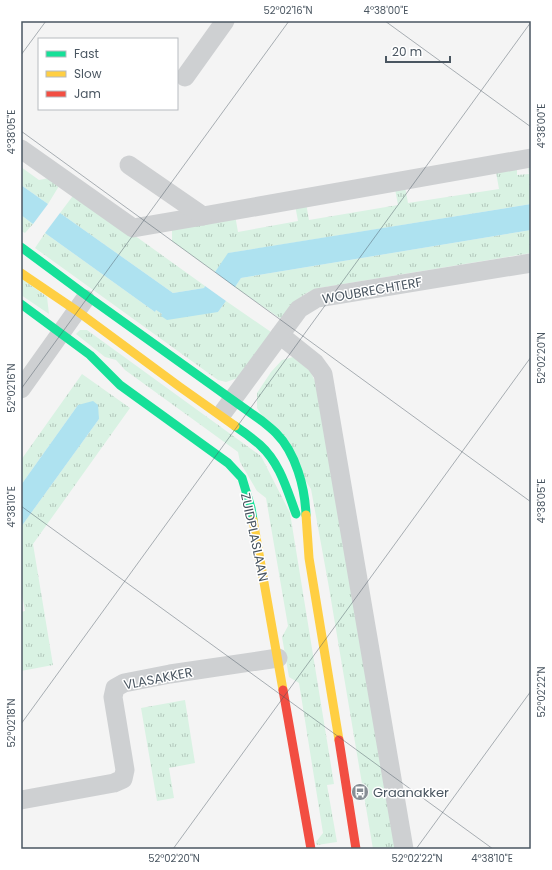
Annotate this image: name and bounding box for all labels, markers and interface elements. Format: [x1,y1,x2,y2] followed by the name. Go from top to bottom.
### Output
[263,3,313,18] text: 52°02'16"N
[364,3,408,18] text: 4°38'00"E
[38,38,178,110] legend
[386,38,450,64] scale bar
[392,43,422,60] text: 20 m
[74,45,99,62] text: Fast
[74,65,102,82] text: Slow
[74,85,101,102] text: Jam
[534,104,549,148] text: 4°38'00"E
[4,110,19,154] text: 4°38'05"E
[320,272,424,309] street label: WOUBRECHTERF
[534,332,549,384] text: 52°02'20"N
[4,363,19,413] text: 52°02'16"N
[534,479,549,523] text: 4°38'05"E
[4,486,19,528] text: 4°38'10"E
[236,491,273,583] street label: ZUIDPLASLAAN
[122,662,194,694] street label: VLASAKKER
[534,666,549,718] text: 52°02'22"N
[4,698,19,748] text: 52°02'18"N
[350,782,370,802] bus stop icon: Graanakker
[373,783,449,802] place label: Graanakker
[148,851,200,866] text: 52°02'20"N
[391,851,443,866] text: 52°02'22"N
[471,851,513,866] text: 4°38'10"E

